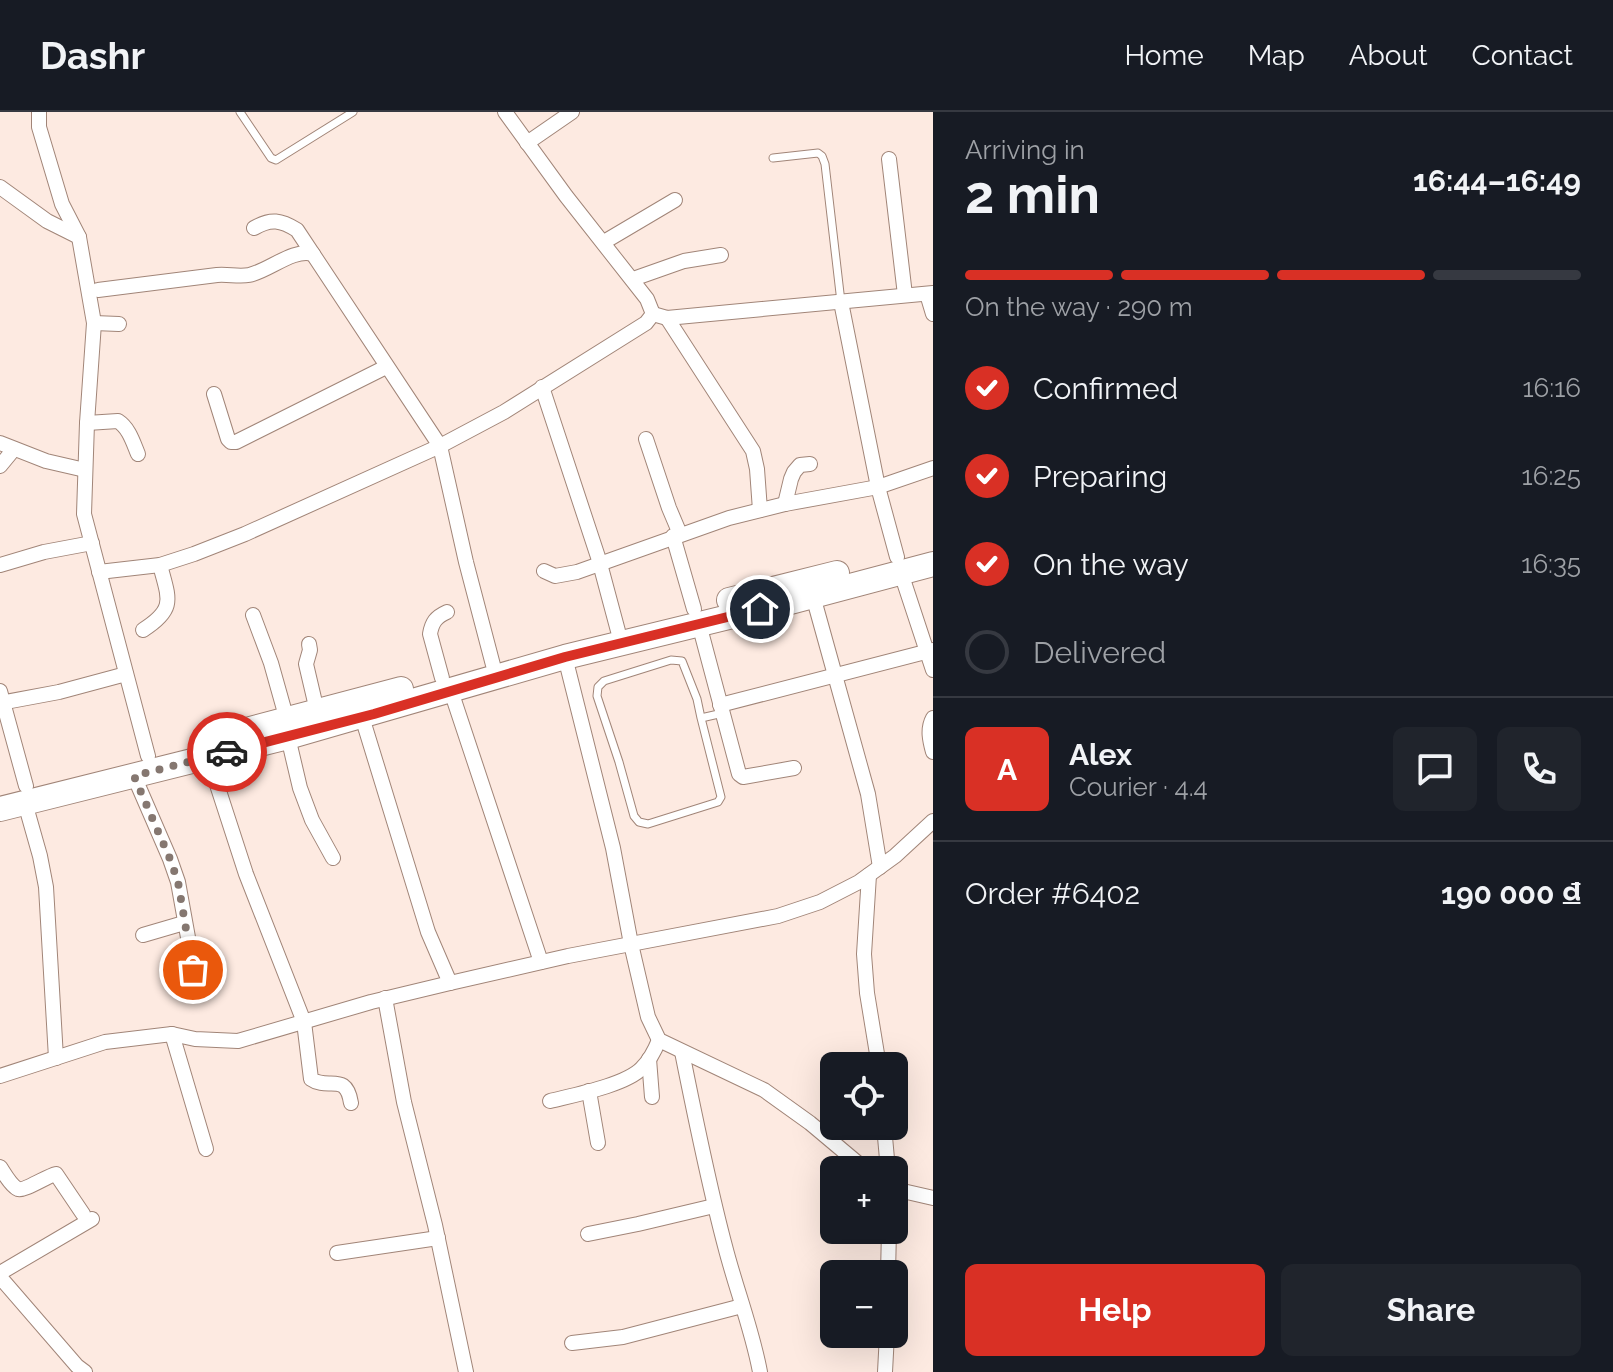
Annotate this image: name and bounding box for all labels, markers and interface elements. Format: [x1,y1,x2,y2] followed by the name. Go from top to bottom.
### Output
[40,33,145,78] text: Dashr
[1124,39,1204,72] text: Home
[1248,39,1305,72] text: Map
[1349,39,1428,72] text: About
[1472,39,1573,72] text: Contact
[965,135,1085,165] text: Arriving in
[1413,163,1581,198] text: 16:44–16:49
[965,164,1100,225] text: 2 min
[965,292,1193,322] text: On the way · 290 m
[965,366,1009,410] icon: check
[1033,371,1178,406] text: Confirmed
[1522,373,1581,403] text: 16:16
[965,454,1009,498] icon: check
[1033,459,1167,494] text: Preparing
[1522,461,1581,491] text: 16:25
[965,542,1009,586] icon: check
[1033,547,1189,582] text: On the way
[1521,549,1581,579] text: 16:35
[726,575,794,643] pin
[738,587,782,631] icon: home
[1033,635,1166,670] text: Delivered
[187,712,267,792] courier
[1393,727,1477,811] button: chat
[1497,727,1581,811] button: phone
[205,730,249,774] icon: car
[1069,737,1132,772] text: Alex
[997,752,1017,787] text: A
[1069,772,1208,802] text: Courier · 4.4
[965,876,1140,911] text: Order #6402
[1441,876,1581,911] text: 190 000 ₫
[159,936,227,1004] pin
[171,948,215,992] icon: bag
[820,1052,908,1348] map controls
[820,1052,908,1140] button: locate
[820,1156,908,1244] button: +
[820,1260,908,1348] button: −
[965,1264,1265,1356] button: Help
[1281,1264,1581,1356] button: Share

